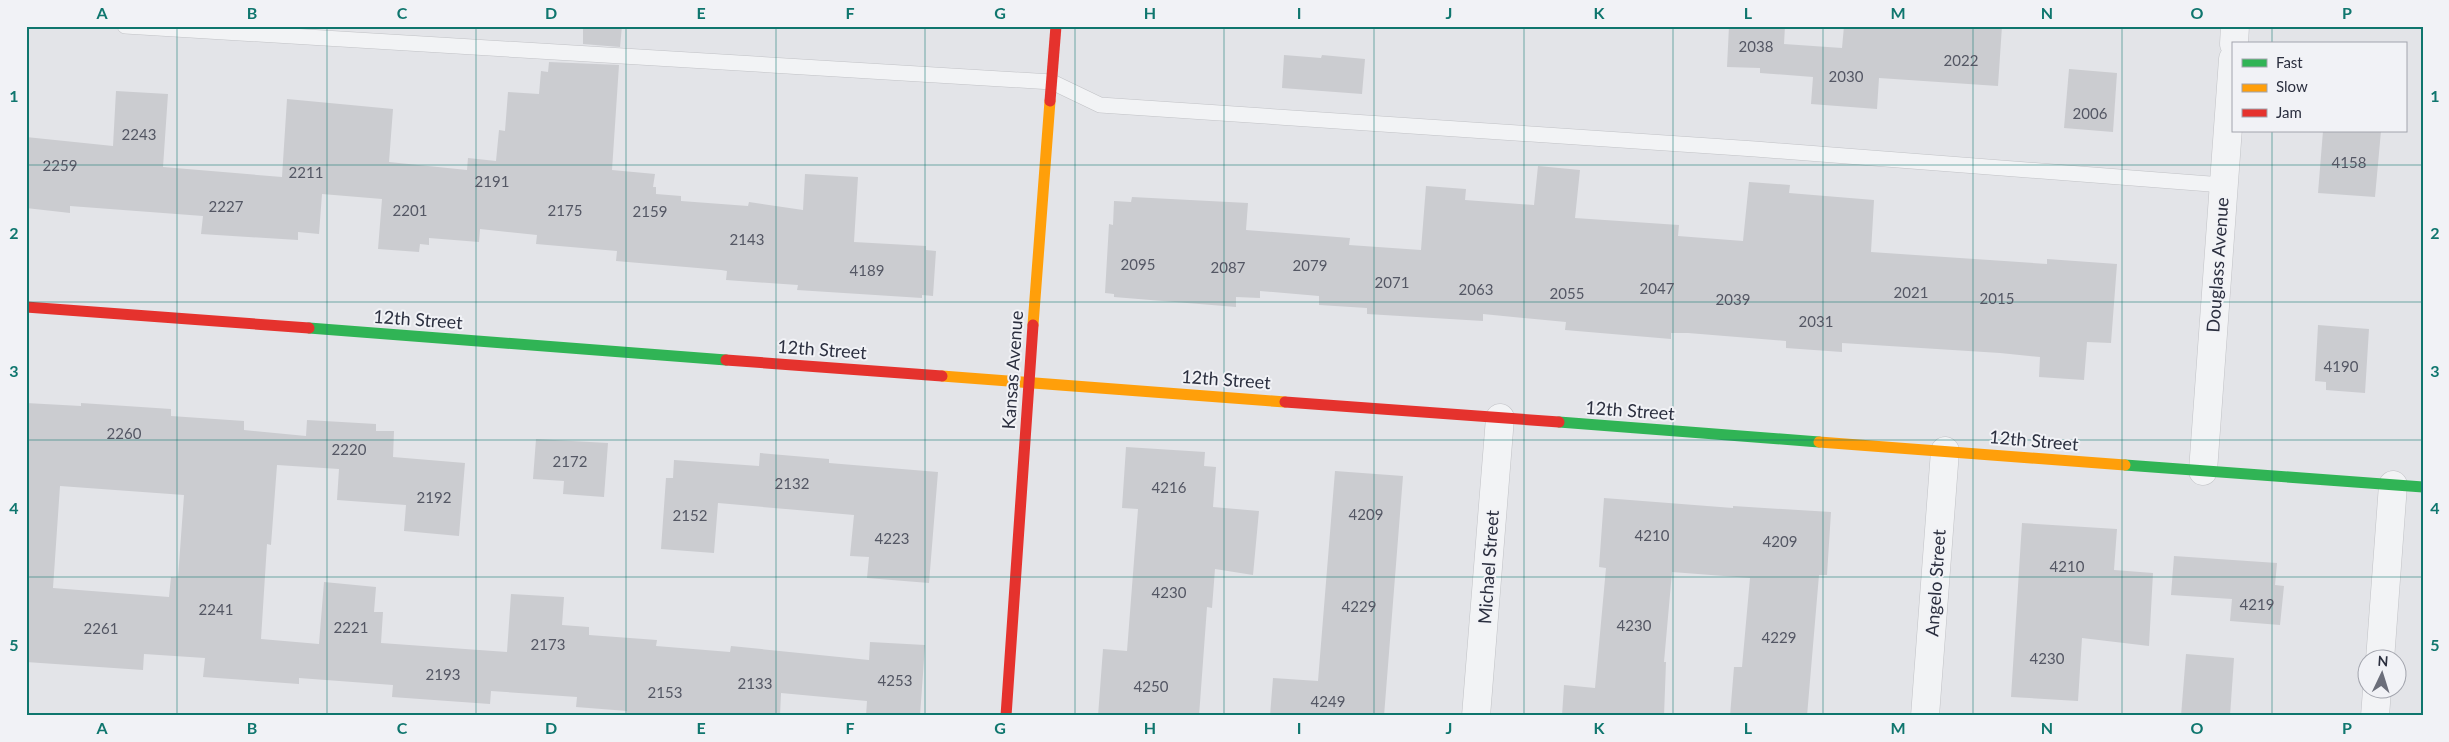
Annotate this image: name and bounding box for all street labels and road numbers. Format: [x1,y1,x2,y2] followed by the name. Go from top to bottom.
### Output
[2201,197,2233,333] street label: Douglass Avenue
[373,305,464,333] street label: 12th Street
[997,310,1027,430] street label: Kansas Avenue
[777,335,868,363] street label: 12th Street
[1181,365,1272,393] street label: 12th Street
[1585,396,1676,424] street label: 12th Street
[1989,425,2080,455] street label: 12th Street
[1473,509,1503,625] street label: Michael Street
[1920,528,1950,637] street label: Angelo Street

